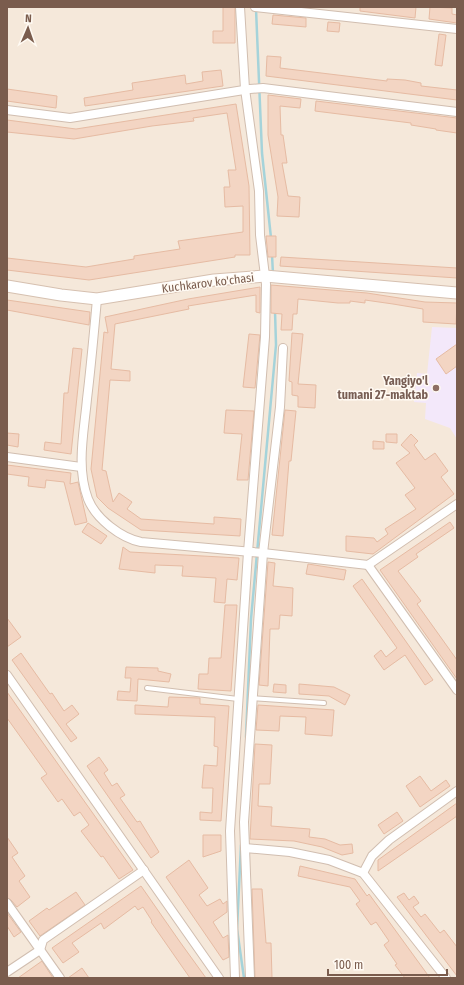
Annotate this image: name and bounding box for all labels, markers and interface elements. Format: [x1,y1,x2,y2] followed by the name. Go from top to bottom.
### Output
[8,8,48,48] north arrow
[25,12,32,25] text: N
[161,270,255,296] street label: Kuchkarov ko'chasi
[338,374,429,402] place label: Yangiyo'l tumani 27-maktab
[431,383,441,393] marker: Yangiyo'l tumani 27-maktab
[328,951,447,977] scale bar
[334,958,363,972] text: 100 m

